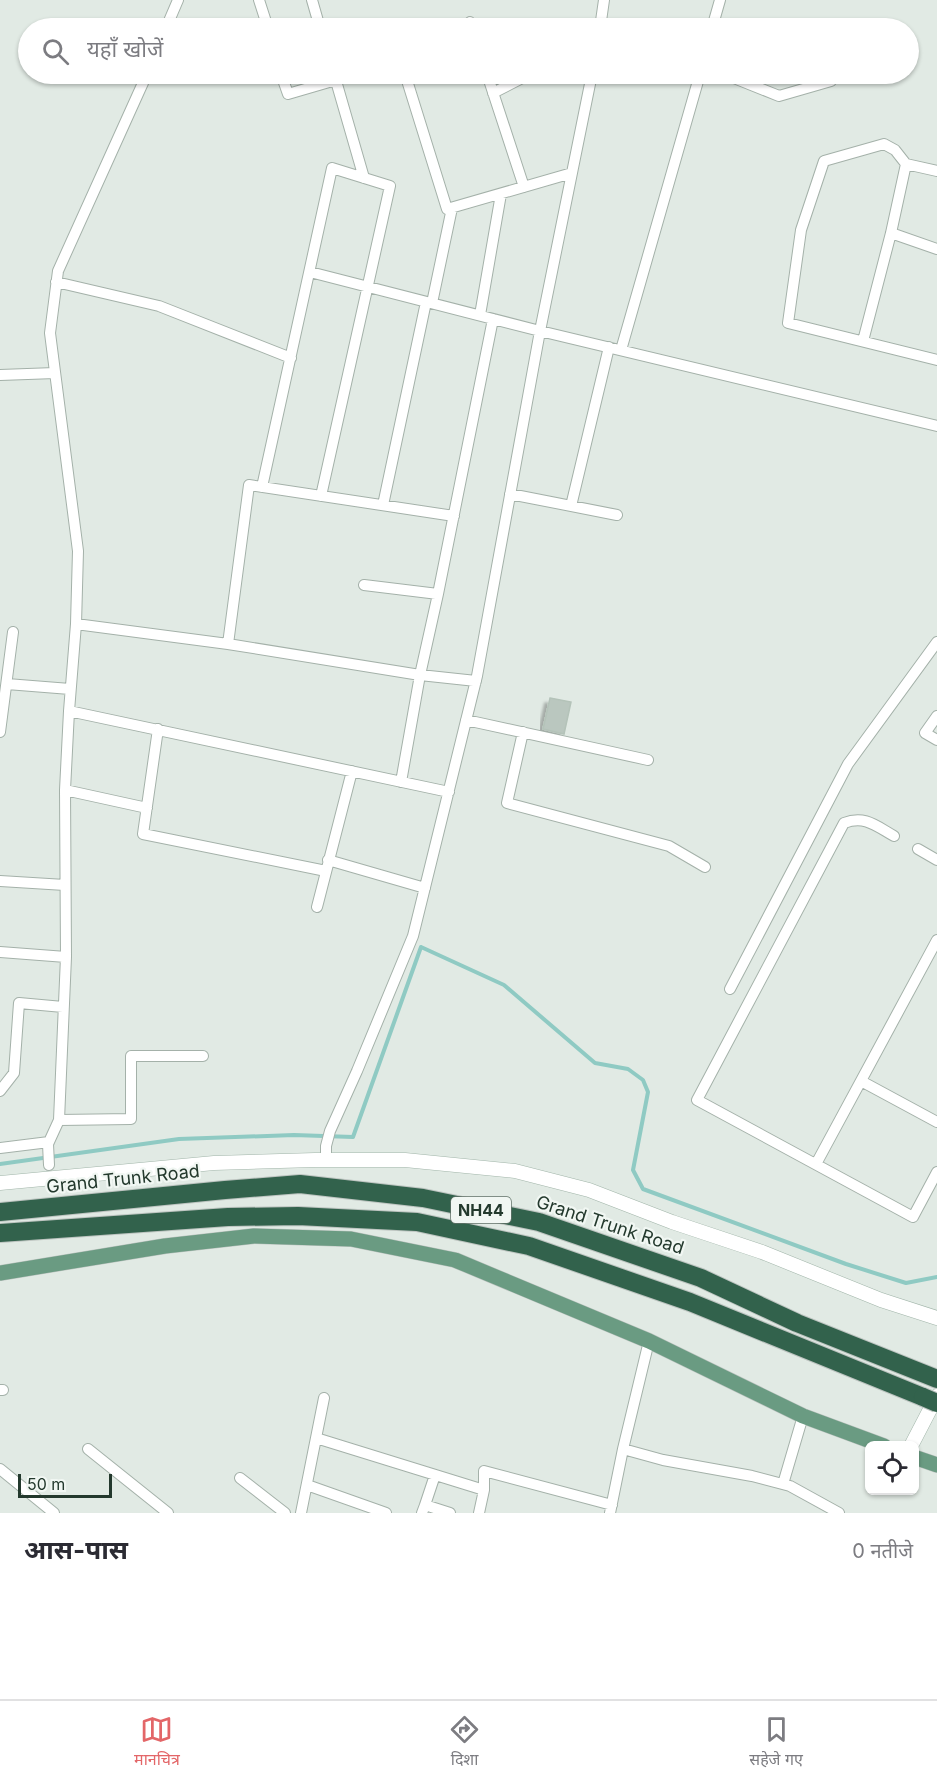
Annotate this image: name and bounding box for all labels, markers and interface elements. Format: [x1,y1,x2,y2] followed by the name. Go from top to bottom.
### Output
[18,18,919,84] search box
[39,35,72,68] icon: search
[87,36,163,62] text: यहाँ खोजें
[45,1160,201,1197] street label: Grand Trunk Road
[534,1191,687,1258] street label: Grand Trunk Road
[451,1197,511,1223] road number: NH44
[865,1441,919,1495] map controls
[865,1441,919,1495] button: locate
[18,1471,112,1498] scale bar
[27,1474,65,1494] text: 50 m
[24,1534,128,1565] text: आस-पास
[852,1539,913,1563] text: 0 नतीजे
[134,1713,180,1772] tab: मानचित्र
[448,1713,481,1772] tab: दिशा
[749,1713,803,1772] tab: सहेजे गए

